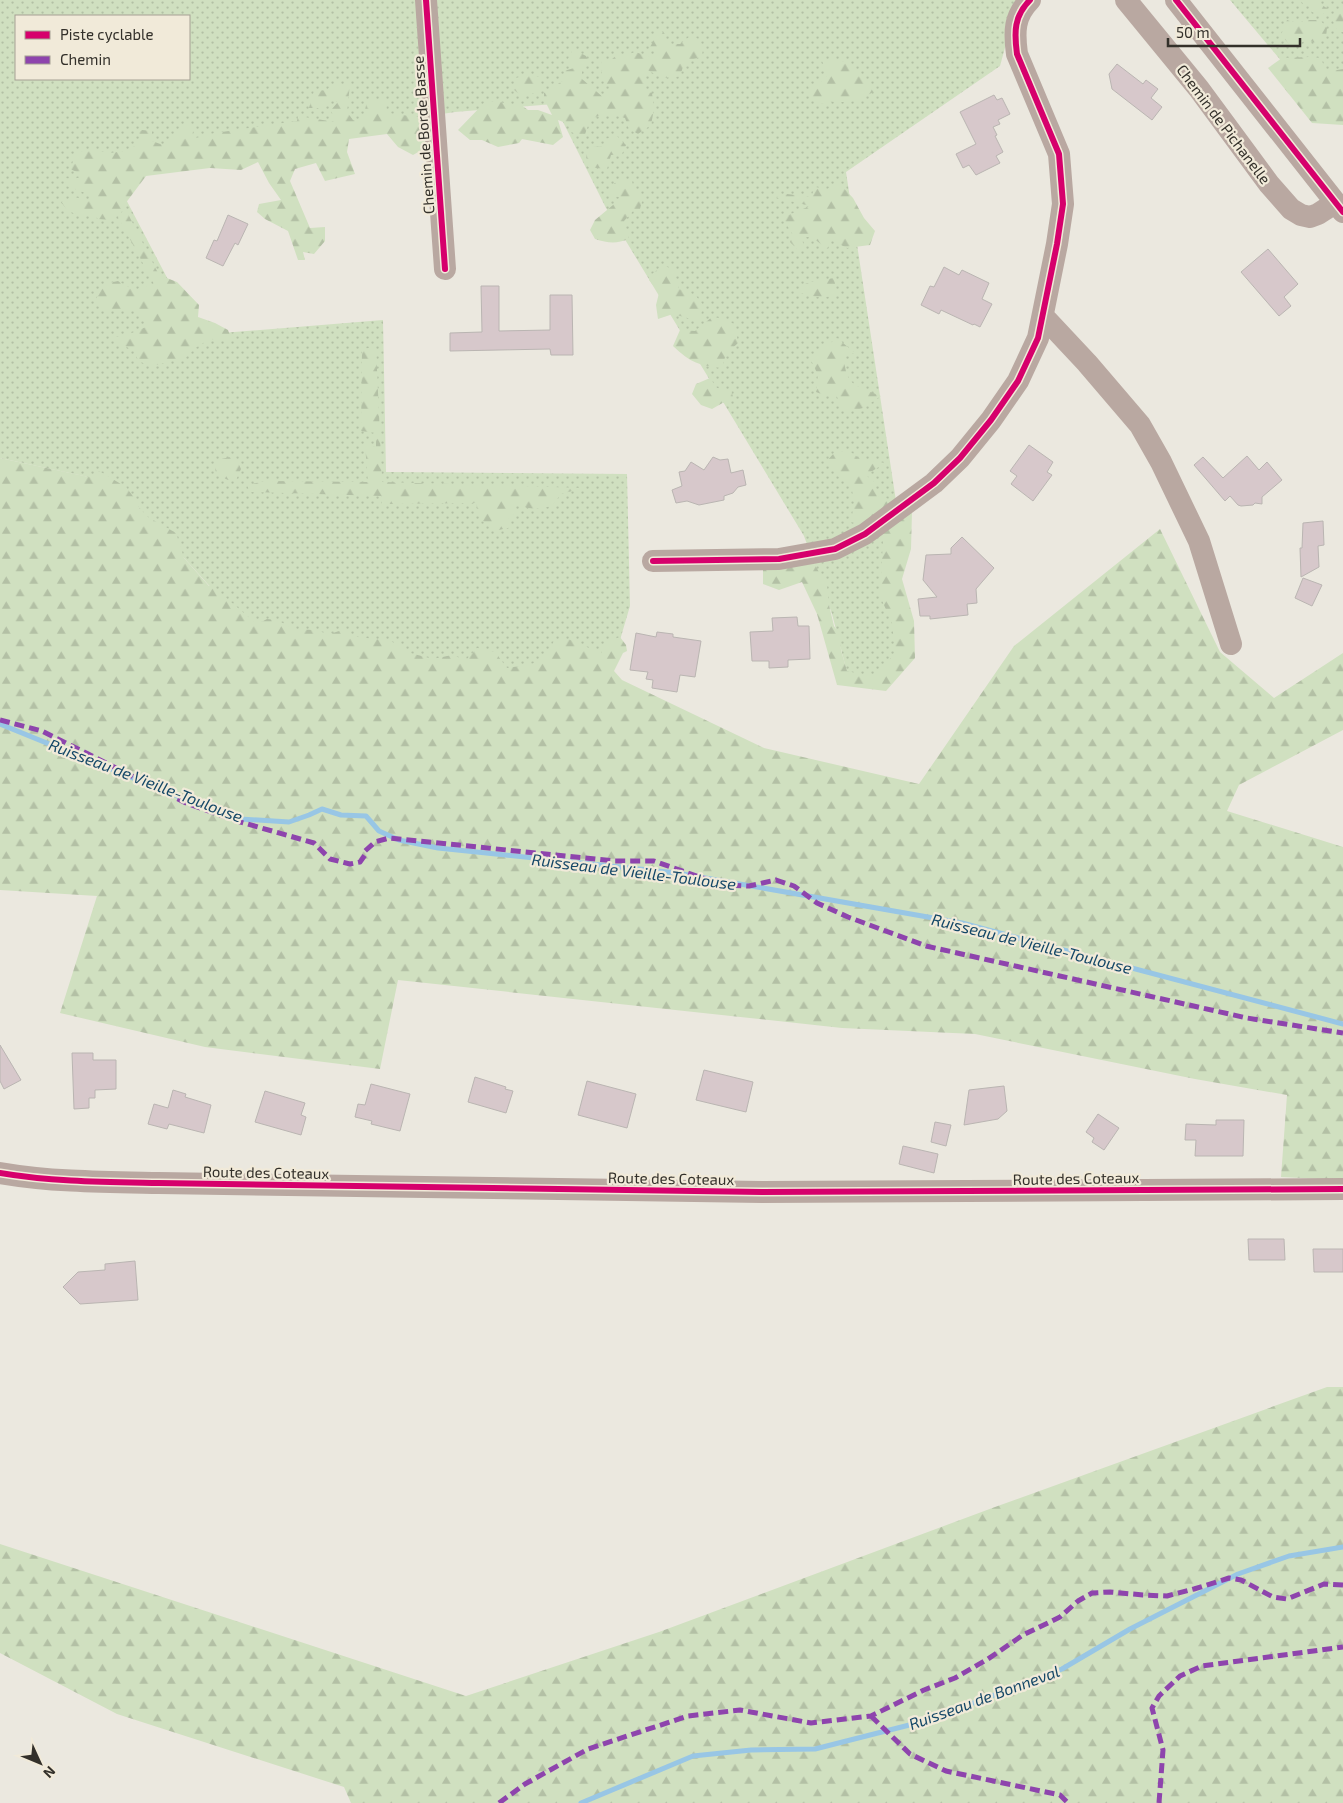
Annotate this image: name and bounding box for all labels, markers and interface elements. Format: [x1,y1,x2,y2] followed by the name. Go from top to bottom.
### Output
[15,15,190,80] legend
[1168,15,1300,47] scale bar
[1176,23,1210,41] text: 50 m
[60,25,154,43] text: Piste cyclable
[60,50,111,68] text: Chemin
[408,55,438,215] street label: Chemin de Borde Basse
[1173,61,1275,187] street label: Chemin de Pichanelle
[47,734,246,826] water label: Ruisseau de Vieille-Toulouse
[531,849,738,893] water label: Ruisseau de Vieille-Toulouse
[930,909,1135,977] water label: Ruisseau de Vieille-Toulouse
[203,1162,329,1182] street label: Route des Coteaux
[608,1168,734,1188] street label: Route des Coteaux
[1013,1168,1139,1188] street label: Route des Coteaux
[906,1661,1062,1733] water label: Ruisseau de Bonneval
[15,1738,65,1788] north arrow
[40,1763,59,1782] text: N

